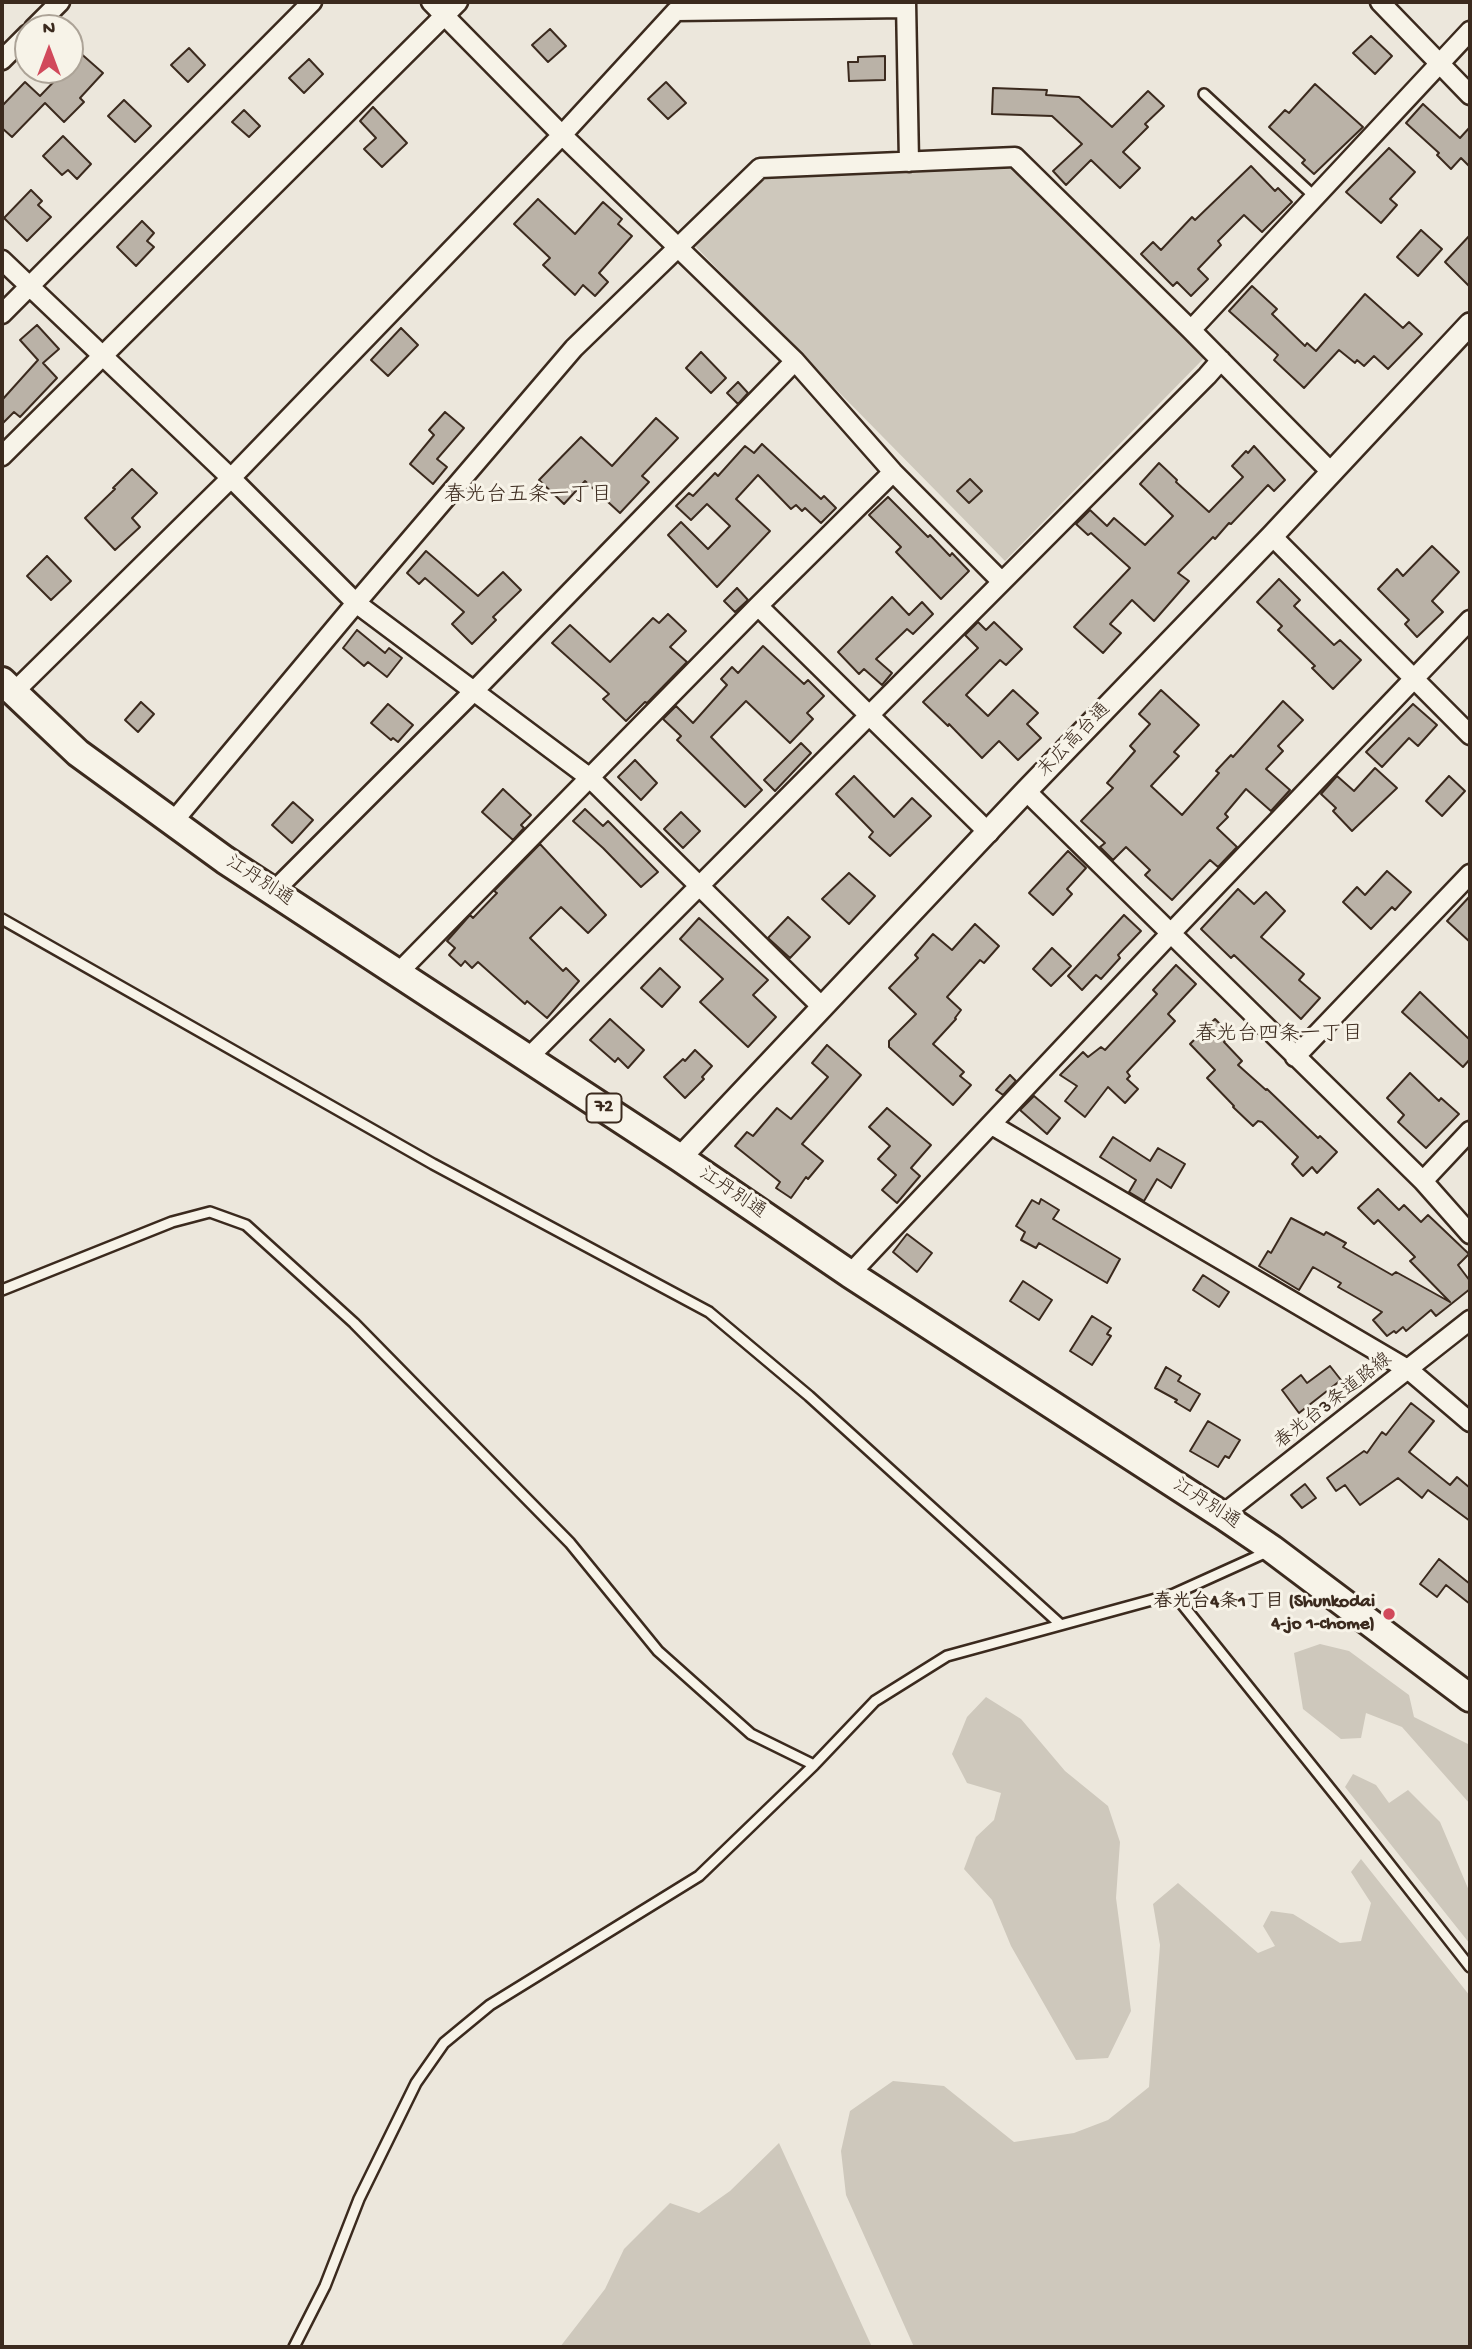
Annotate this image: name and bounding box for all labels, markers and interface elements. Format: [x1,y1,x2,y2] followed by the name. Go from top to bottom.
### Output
[14,14,84,84] north arrow
[43,18,55,41] text: N
[444,484,612,510] district label: 春光台五条一丁目
[1034,699,1116,783] street label: 末広高台通
[221,852,297,912] street label: 江丹別通
[1195,1023,1363,1049] district label: 春光台四条一丁目
[586,1093,622,1122] road number: 72
[694,1163,770,1225] street label: 江丹別通
[1271,1349,1397,1455] street label: 春光台3条道路線
[1168,1475,1244,1535] street label: 江丹別通
[1153,1592,1375,1636] place label: 春光台4条1丁目 (Shunkodai 4-jo 1-chome)
[1381,1606,1397,1622] marker: 春光台4条1丁目 (Shunkodai 4-jo 1-chome)

